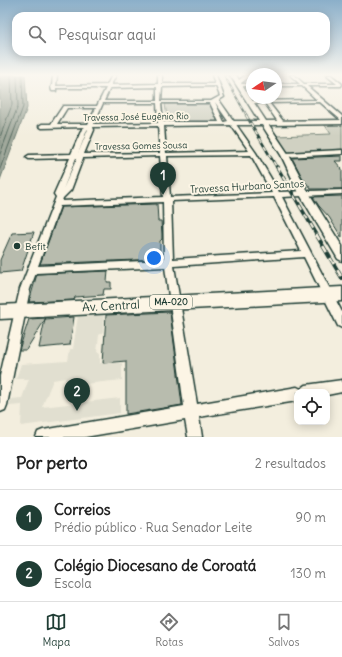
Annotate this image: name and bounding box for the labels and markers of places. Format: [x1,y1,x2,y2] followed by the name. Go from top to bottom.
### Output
[150,162,176,195] pin: 1
[25,240,46,253] place label: Befit
[12,241,22,251] marker: Befit
[64,378,90,411] pin: 2

